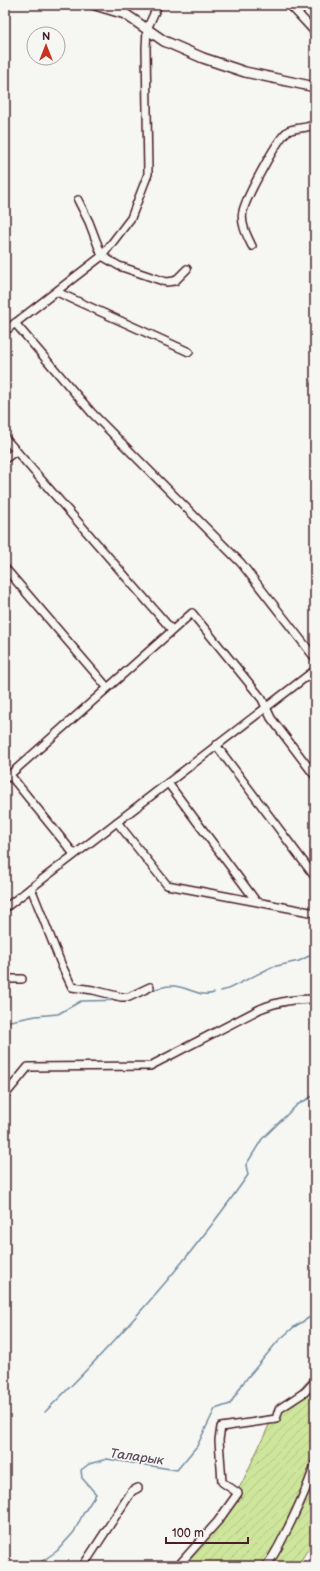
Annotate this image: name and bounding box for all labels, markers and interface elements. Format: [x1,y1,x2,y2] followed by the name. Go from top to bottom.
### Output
[26,26,66,66] north arrow
[42,30,50,43] text: N
[109,1445,165,1469] water label: Таларык
[166,1519,248,1545] scale bar
[172,1526,204,1541] text: 100 m

